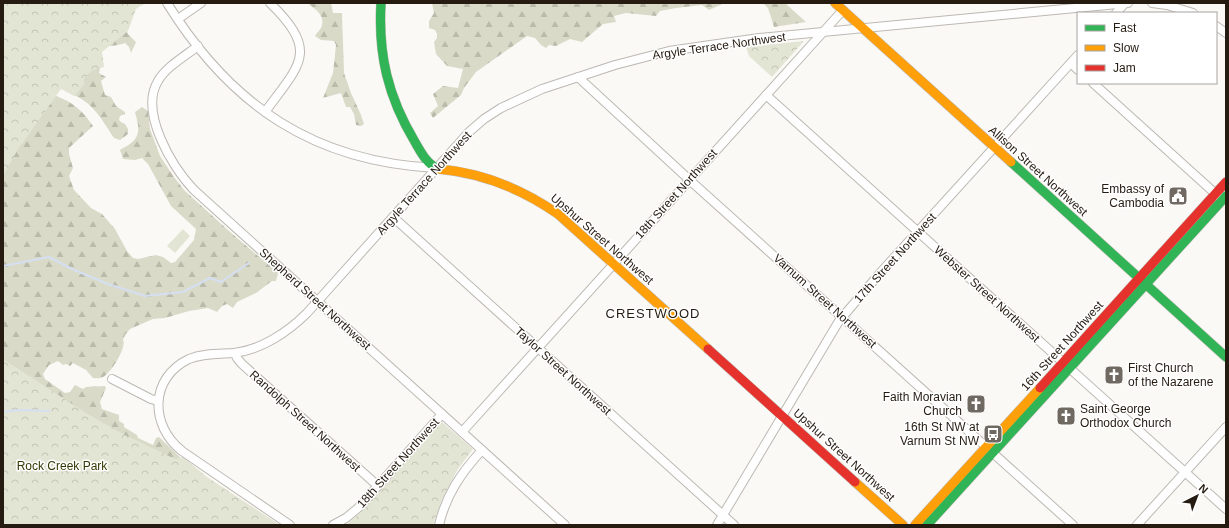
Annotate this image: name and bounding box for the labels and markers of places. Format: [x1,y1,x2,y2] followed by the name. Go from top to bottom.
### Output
[1101,182,1165,210] place label: Embassy of Cambodia
[1167,185,1189,207] public building icon: Embassy of Cambodia
[1128,361,1214,389] place label: First Church of the Nazarene
[1103,364,1125,386] church icon: First Church of the Nazarene
[883,390,962,418] place label: Faith Moravian Church
[965,393,987,415] church icon: Faith Moravian Church
[1080,402,1171,430] place label: Saint George Orthodox Church
[1055,405,1077,427] church icon: Saint George Orthodox Church
[900,420,980,448] place label: 16th St NW at Varnum St NW
[982,423,1004,445] bus stop icon: 16th St NW at Varnum St NW

